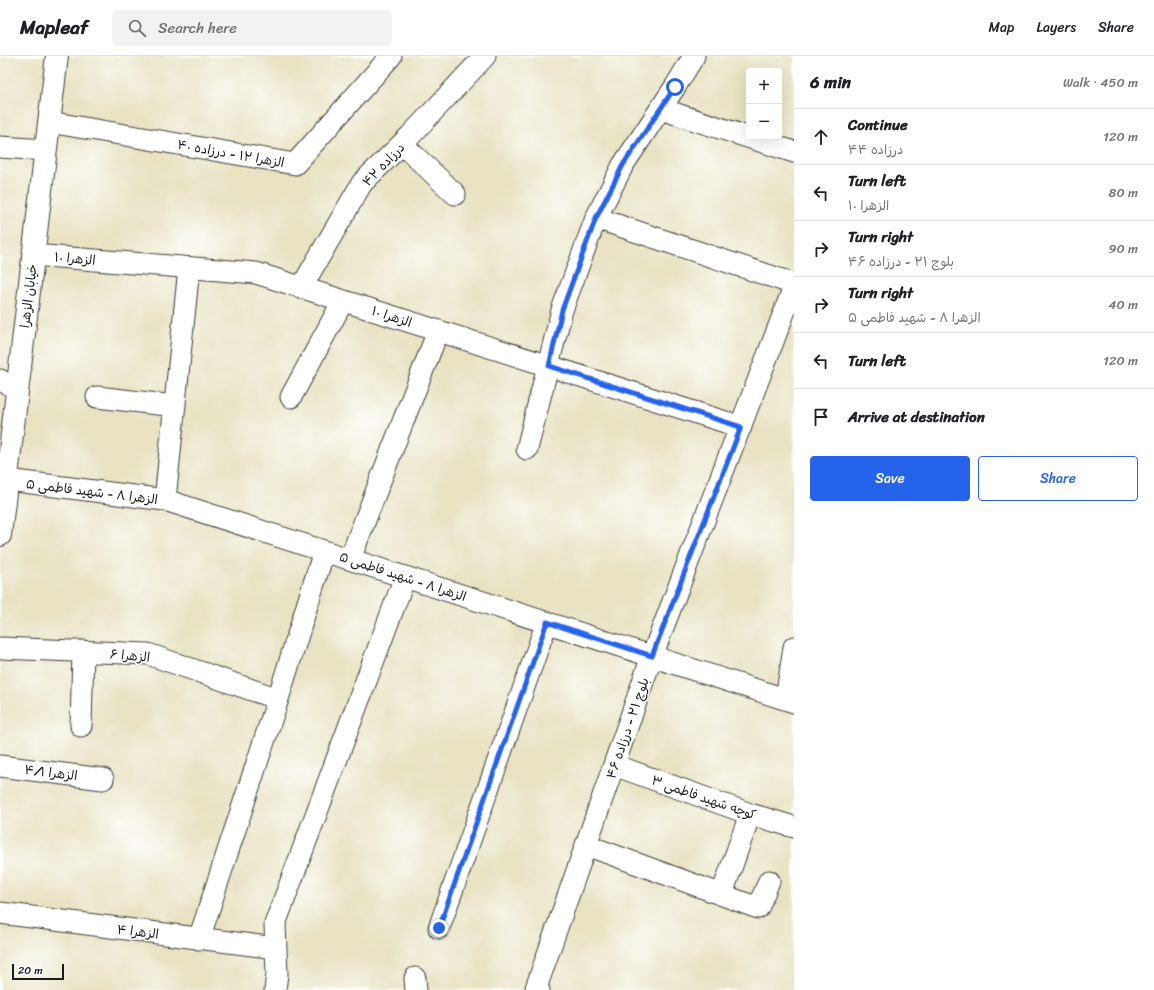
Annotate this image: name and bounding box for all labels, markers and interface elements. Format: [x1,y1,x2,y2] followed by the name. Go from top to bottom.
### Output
[112,10,392,46] search box
[20,11,88,44] text: Mapleaf
[158,15,237,41] text: Search here
[989,15,1014,40] text: Map
[1036,15,1076,40] text: Layers
[1098,15,1134,40] text: Share
[126,17,148,39] icon: search
[810,67,851,97] text: 6 min
[746,68,782,140] map controls
[746,68,782,104] button: +
[1063,71,1138,94] text: Walk · 450 m
[666,78,684,96] route start
[746,104,782,140] button: −
[848,112,908,138] text: Continue
[1103,125,1138,148] text: 120 m
[810,126,832,148] icon: ahead
[176,133,286,174] street label: الزهرا ۱۲ - درزاده ۴۰
[356,137,411,192] street label: درزاده ۴۲
[848,138,903,161] text: درزاده ۴۴
[848,168,906,194] text: Turn left
[1109,181,1138,204] text: 80 m
[810,182,832,204] icon: left
[848,194,889,217] text: الزهرا ۱۰
[848,224,913,250] text: Turn right
[1108,237,1138,260] text: 90 m
[810,238,832,260] icon: right
[53,245,97,272] street label: الزهرا ۱۰
[848,250,954,273] text: بلوچ ۲۱ - درزاده ۴۶
[13,263,44,329] street label: خیابان الزهرا
[848,280,913,306] text: Turn right
[1108,293,1138,316] text: 40 m
[810,294,832,316] icon: right
[369,299,415,334] street label: الزهرا ۱۰
[848,306,981,329] text: الزهرا ۸ - شهید فاطمی ۵
[848,348,906,374] text: Turn left
[1103,349,1138,372] text: 120 m
[810,350,832,372] icon: left
[848,404,985,430] text: Arrive at destination
[810,406,832,428] icon: arrive
[810,456,970,501] button: Save
[978,456,1138,501] button: Share
[25,472,159,511] street label: الزهرا ۸ - شهید فاطمی ۵
[336,545,469,608] street label: الزهرا ۸ - شهید فاطمی ۵
[109,642,151,669] street label: الزهرا ۶
[599,674,656,782] street label: بلوچ ۲۱ - درزاده ۴۶
[23,758,79,787] street label: الزهرا ۴/۱
[648,769,760,826] street label: کوچه شهید فاطمی ۳
[116,918,160,945] street label: الزهرا ۴
[430,919,448,937] route end
[18,961,43,980] text: 20 m
[12,962,64,981] scale bar

